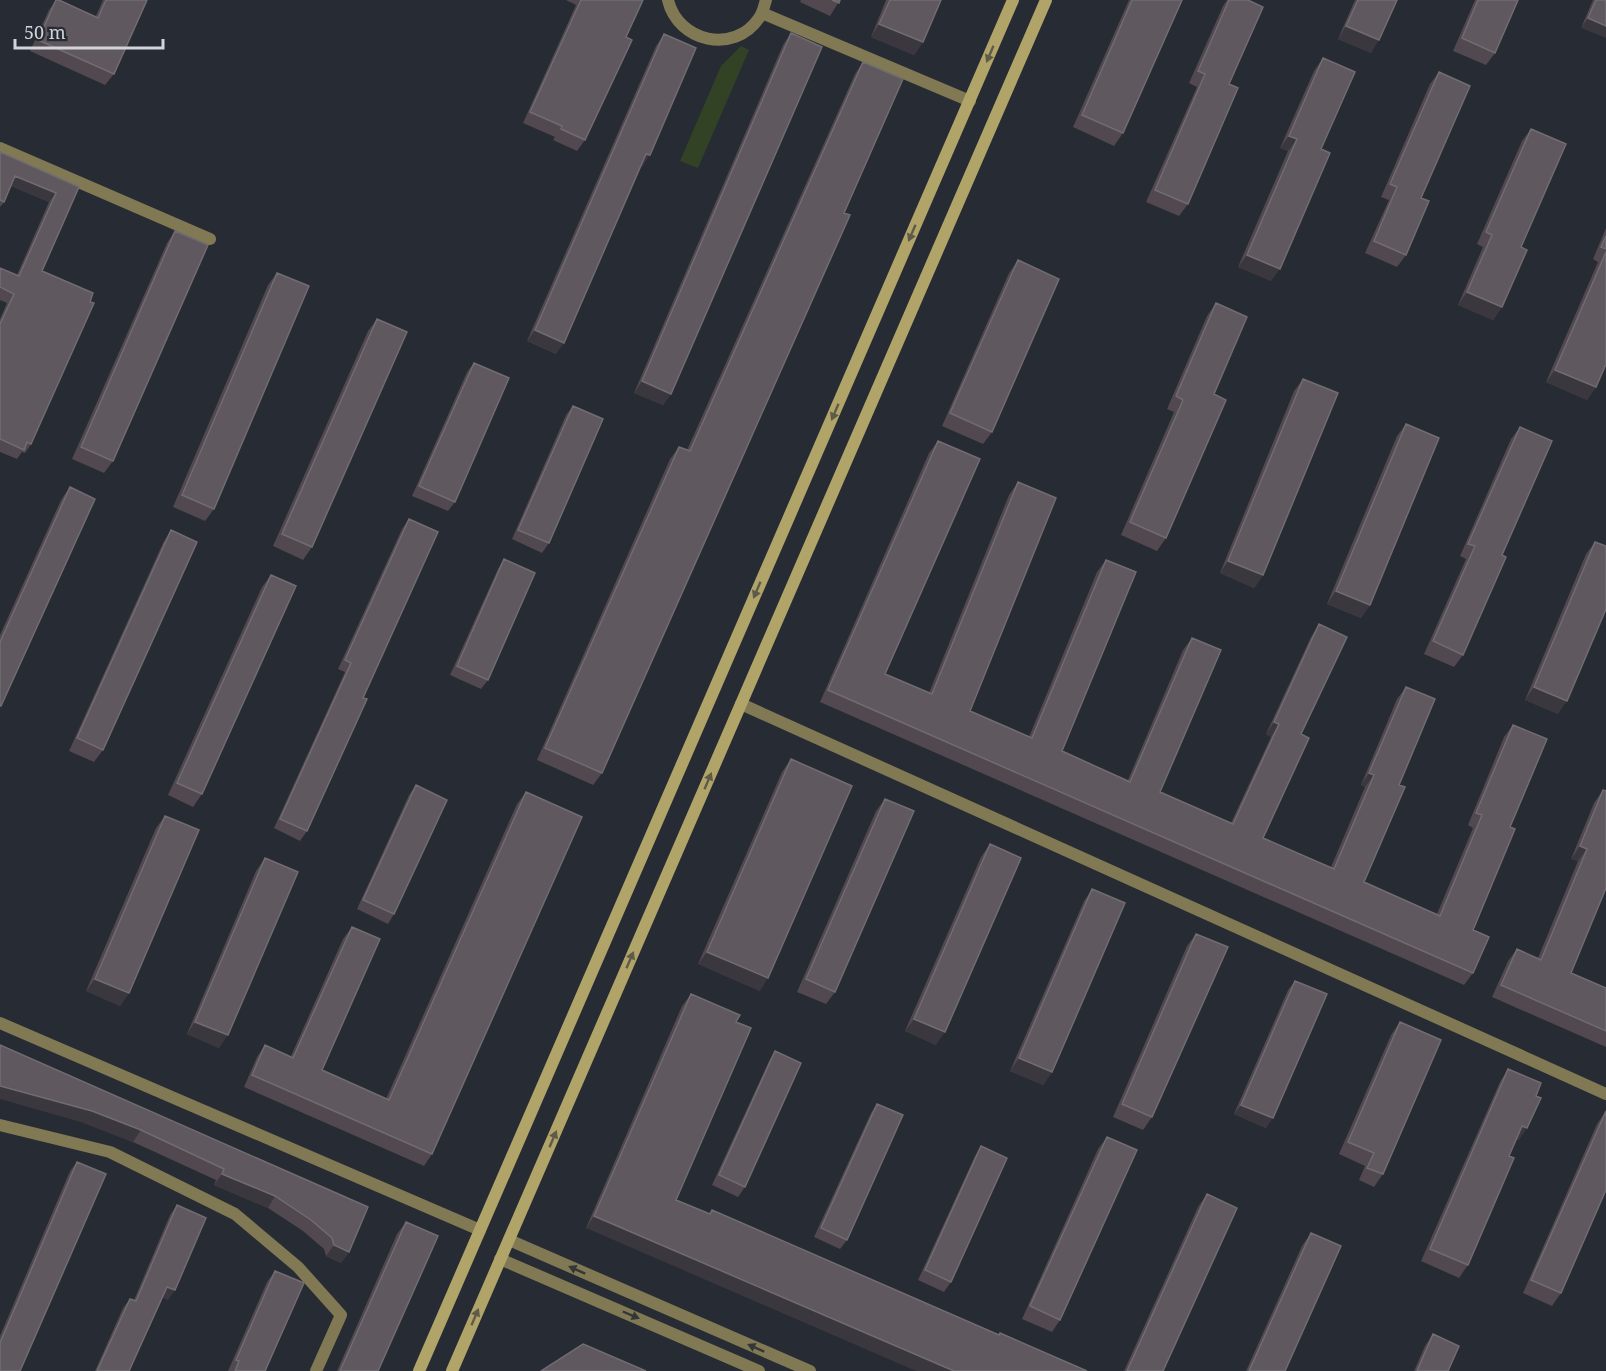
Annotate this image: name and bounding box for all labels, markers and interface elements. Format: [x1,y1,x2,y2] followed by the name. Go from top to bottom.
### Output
[15,12,164,50] scale bar
[24,20,66,44] text: 50 m
[985,45,995,63] one-way arrow
[908,224,917,241] one-way arrow
[830,403,840,421] one-way arrow
[752,582,762,600] one-way arrow
[703,771,713,789] one-way arrow
[625,950,635,968] one-way arrow
[548,1129,558,1147] one-way arrow
[568,1265,586,1275] one-way arrow
[470,1308,480,1326] one-way arrow
[623,1310,641,1320] one-way arrow
[747,1342,765,1352] one-way arrow

